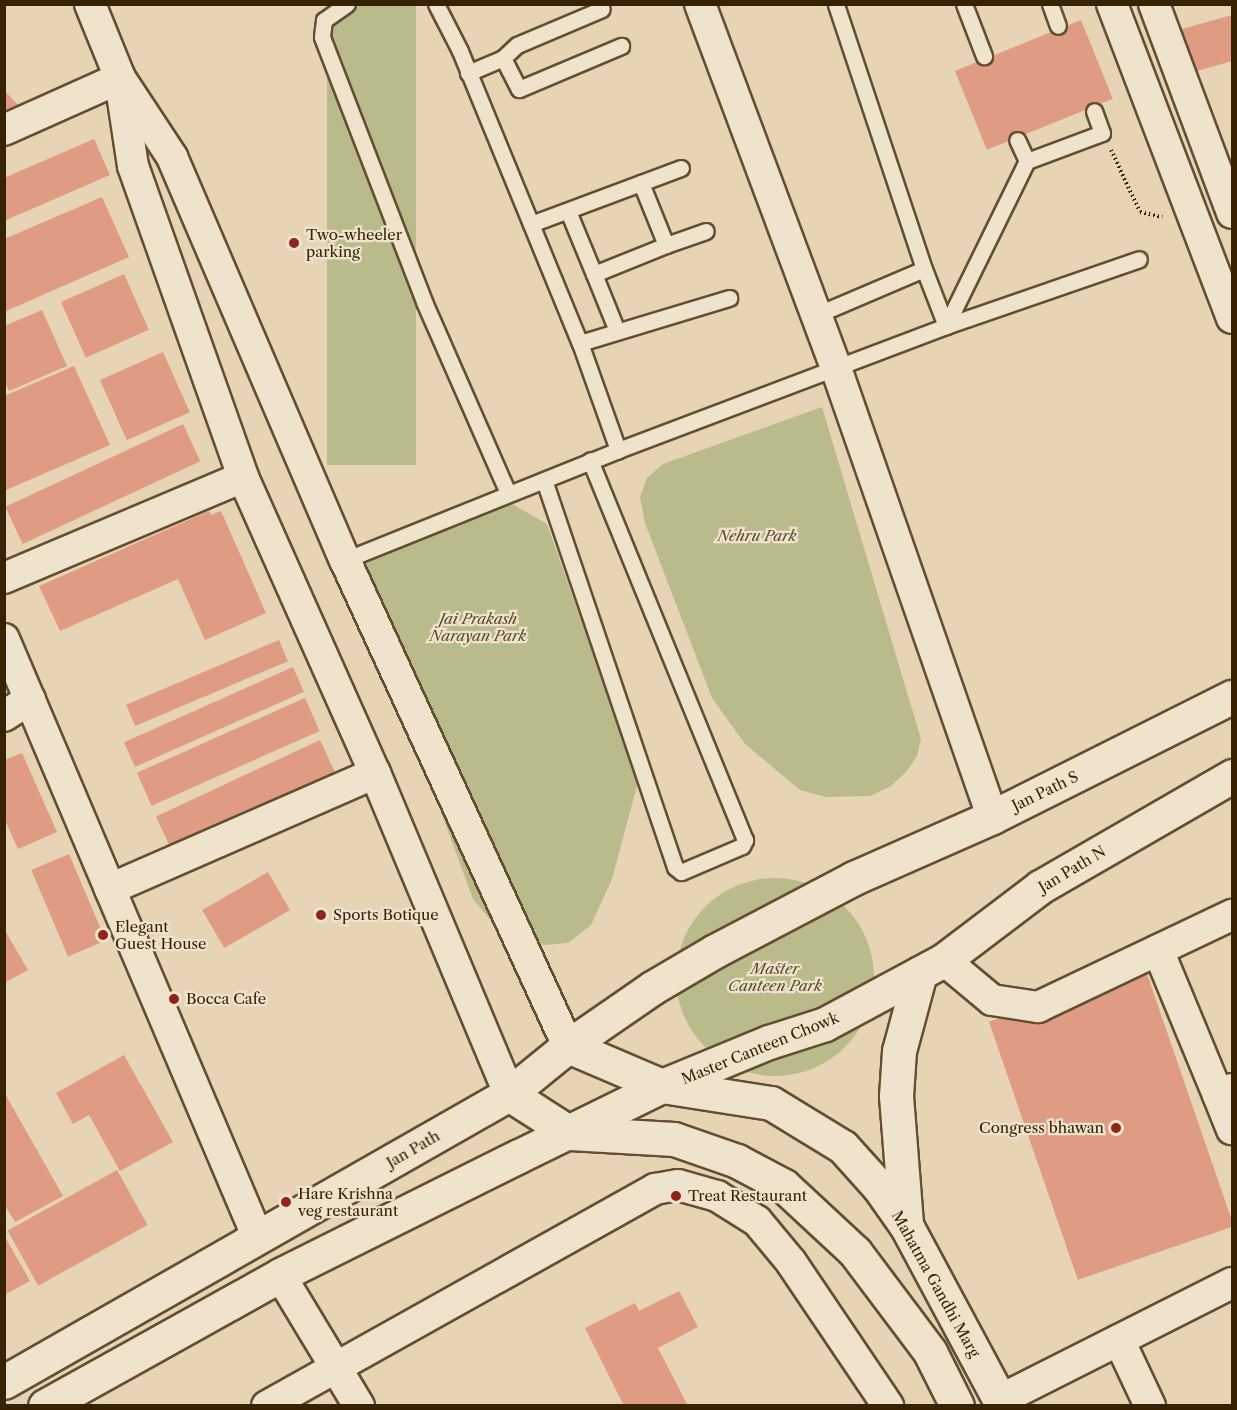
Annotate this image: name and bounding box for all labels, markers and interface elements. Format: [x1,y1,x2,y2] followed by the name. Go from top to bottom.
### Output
[306,225,402,260] place label: Two-wheeler parking
[287,236,301,250] marker: Two-wheeler parking
[717,527,797,545] park label: Nehru Park
[430,609,526,644] park label: Jai Prakash Narayan Park
[1009,767,1081,815] street label: Jan Path S
[1035,842,1109,896] street label: Jan Path N
[333,906,439,924] place label: Sports Botique
[314,908,328,922] marker: Sports Botique
[115,917,206,952] place label: Elegant Guest House
[96,928,110,942] marker: Elegant Guest House
[728,959,822,994] park label: Master Canteen Park
[186,990,266,1008] place label: Bocca Cafe
[167,992,181,1006] marker: Bocca Cafe
[679,1008,841,1088] street label: Master Canteen Chowk
[979,1119,1104,1137] place label: Congress bhawan
[1109,1121,1123,1135] marker: Congress bhawan
[383,1127,443,1171] street label: Jan Path
[298,1184,398,1219] place label: Hare Krishna veg restaurant
[688,1187,807,1205] place label: Treat Restaurant
[669,1189,683,1203] marker: Treat Restaurant
[279,1195,293,1209] marker: Hare Krishna veg restaurant
[888,1207,984,1361] street label: Mahatma Gandhi Marg

